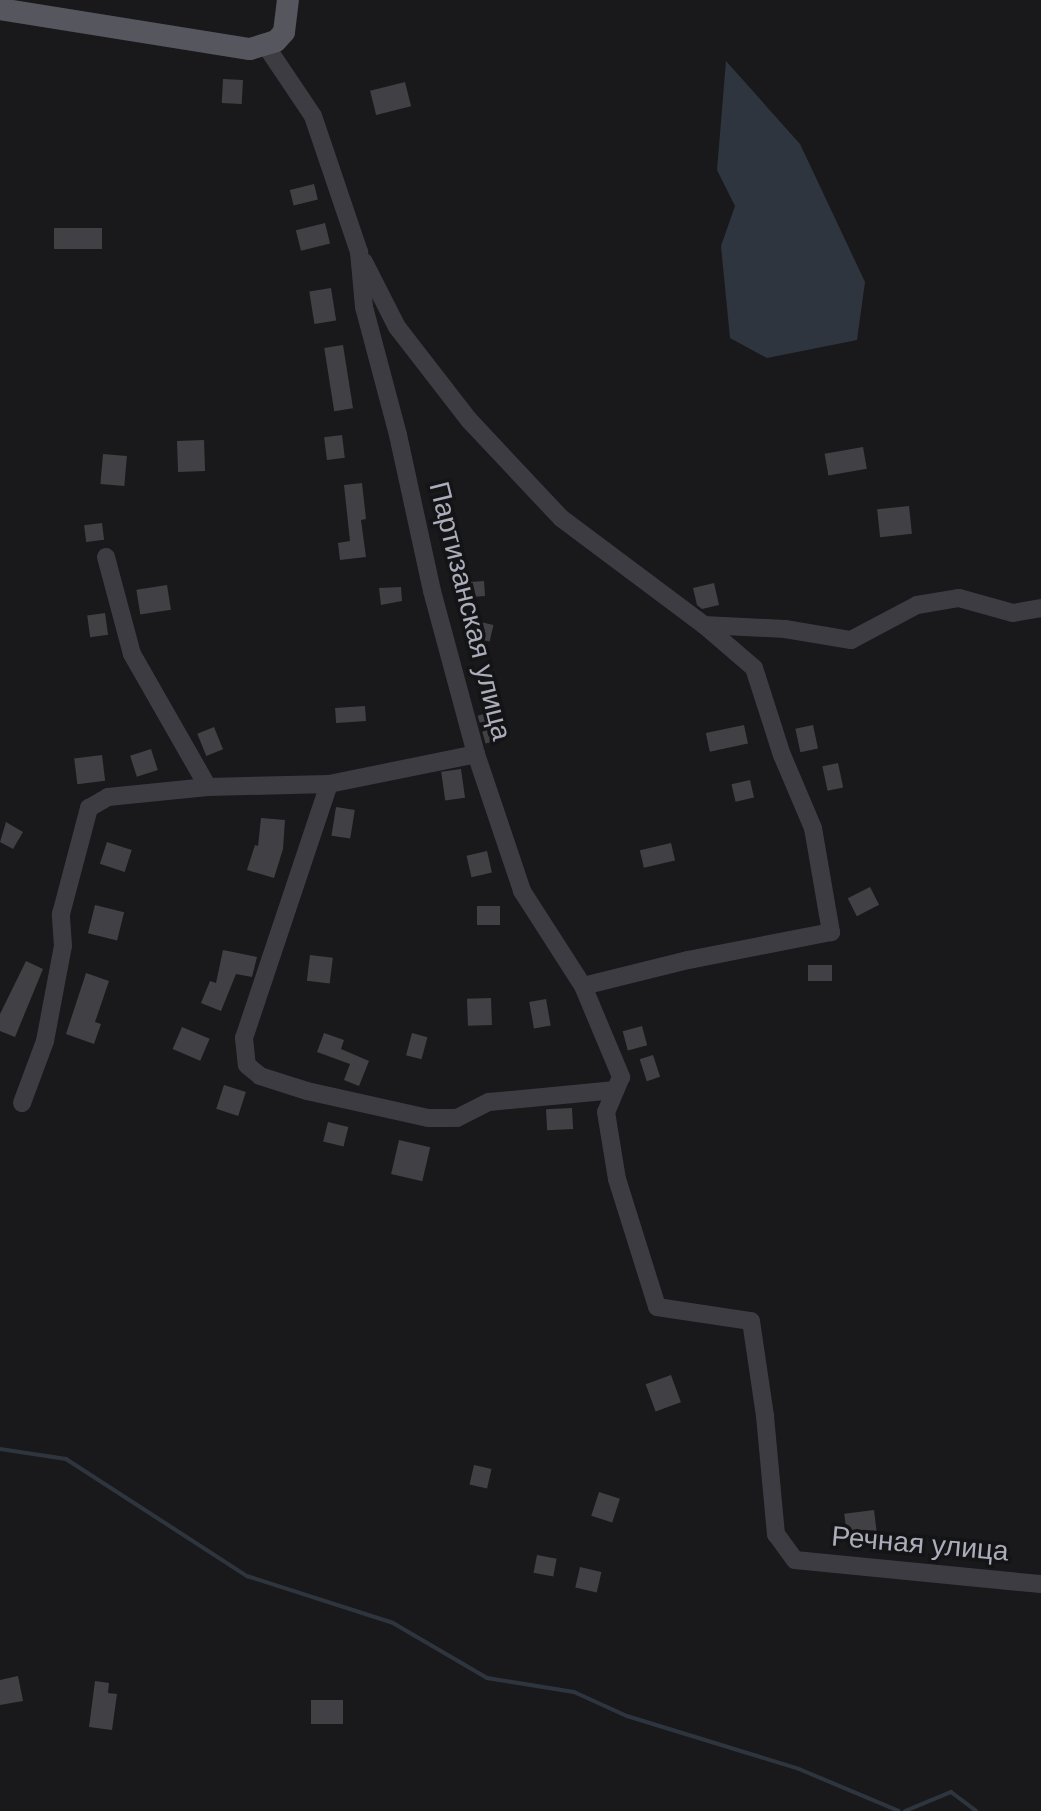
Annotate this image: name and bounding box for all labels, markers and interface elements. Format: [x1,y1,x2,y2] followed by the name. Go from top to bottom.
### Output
[422,478,518,744] street label: Партизанская улица
[830,1520,1010,1568] street label: Речная улица

